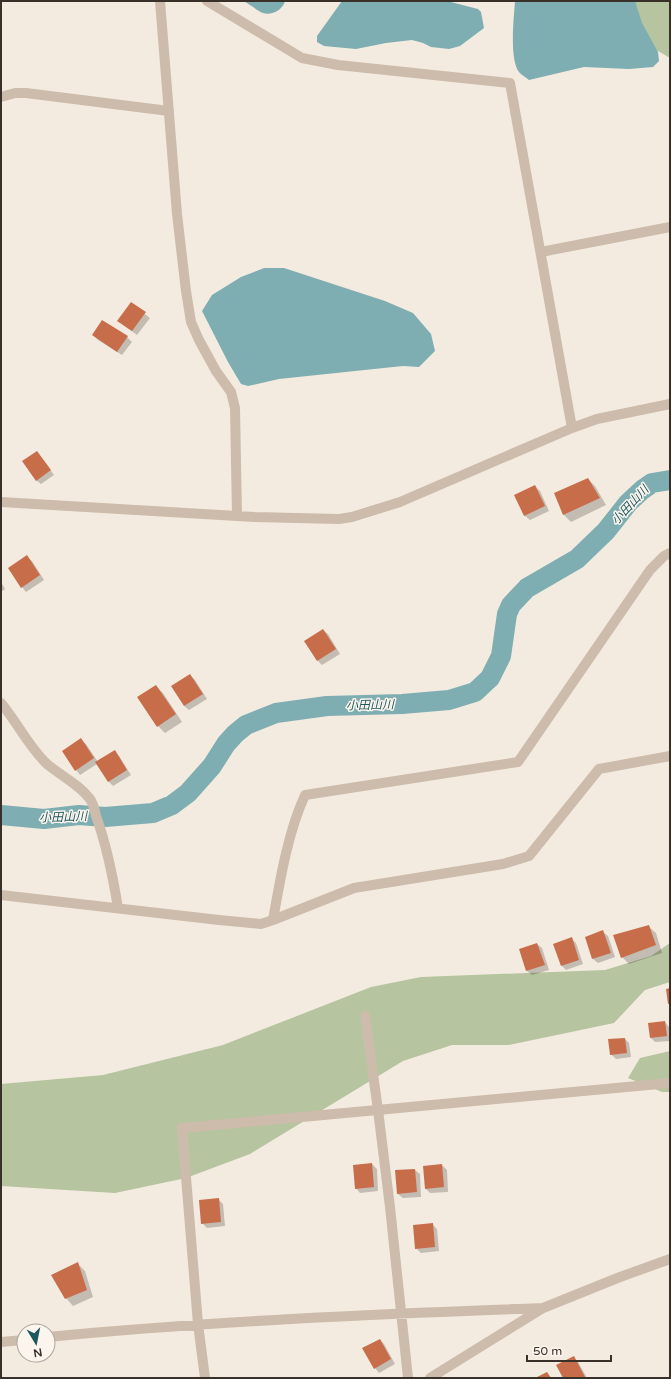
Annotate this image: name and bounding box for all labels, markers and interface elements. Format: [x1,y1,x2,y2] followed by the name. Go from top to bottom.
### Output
[609,481,653,527] water label: 小田山川
[346,698,396,712] water label: 小田山川
[39,809,89,825] water label: 小田山川
[16,1323,56,1363] north arrow
[527,1337,611,1363] scale bar
[533,1344,562,1358] text: 50 m
[32,1345,43,1360] text: N

